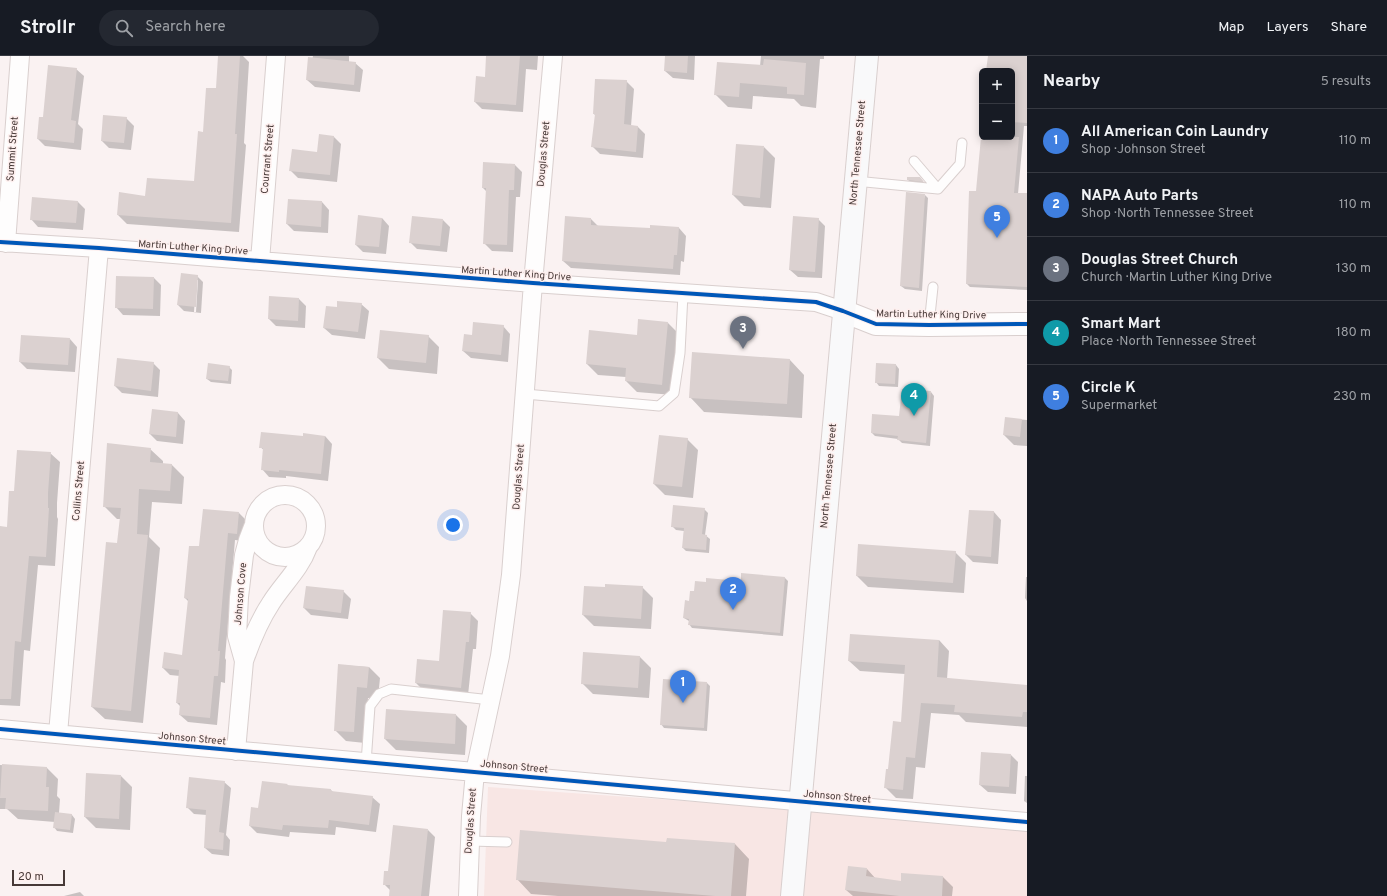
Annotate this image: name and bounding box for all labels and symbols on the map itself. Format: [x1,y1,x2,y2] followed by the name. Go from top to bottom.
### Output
[847,100,869,206] street label: North Tennessee Street
[4,116,22,182] street label: Summit Street
[535,120,553,187] street label: Douglas Street
[258,123,278,194] street label: Courrant Street
[984,205,1010,238] pin: 5
[138,238,248,258] street label: Martin Luther King Drive
[461,264,571,284] street label: Martin Luther King Drive
[876,308,986,322] street label: Martin Luther King Drive
[730,316,756,349] pin: 3
[901,383,927,416] pin: 4
[818,423,840,529] street label: North Tennessee Street
[510,443,528,510] street label: Douglas Street
[70,460,88,521] street label: Collins Street
[443,515,463,535] your location
[232,562,250,626] street label: Johnson Cove
[720,577,746,610] pin: 2
[670,670,696,703] pin: 1
[158,730,227,748] street label: Johnson Street
[480,758,549,776] street label: Johnson Street
[462,787,480,854] street label: Douglas Street
[803,788,872,806] street label: Johnson Street
[12,868,65,887] scale bar

